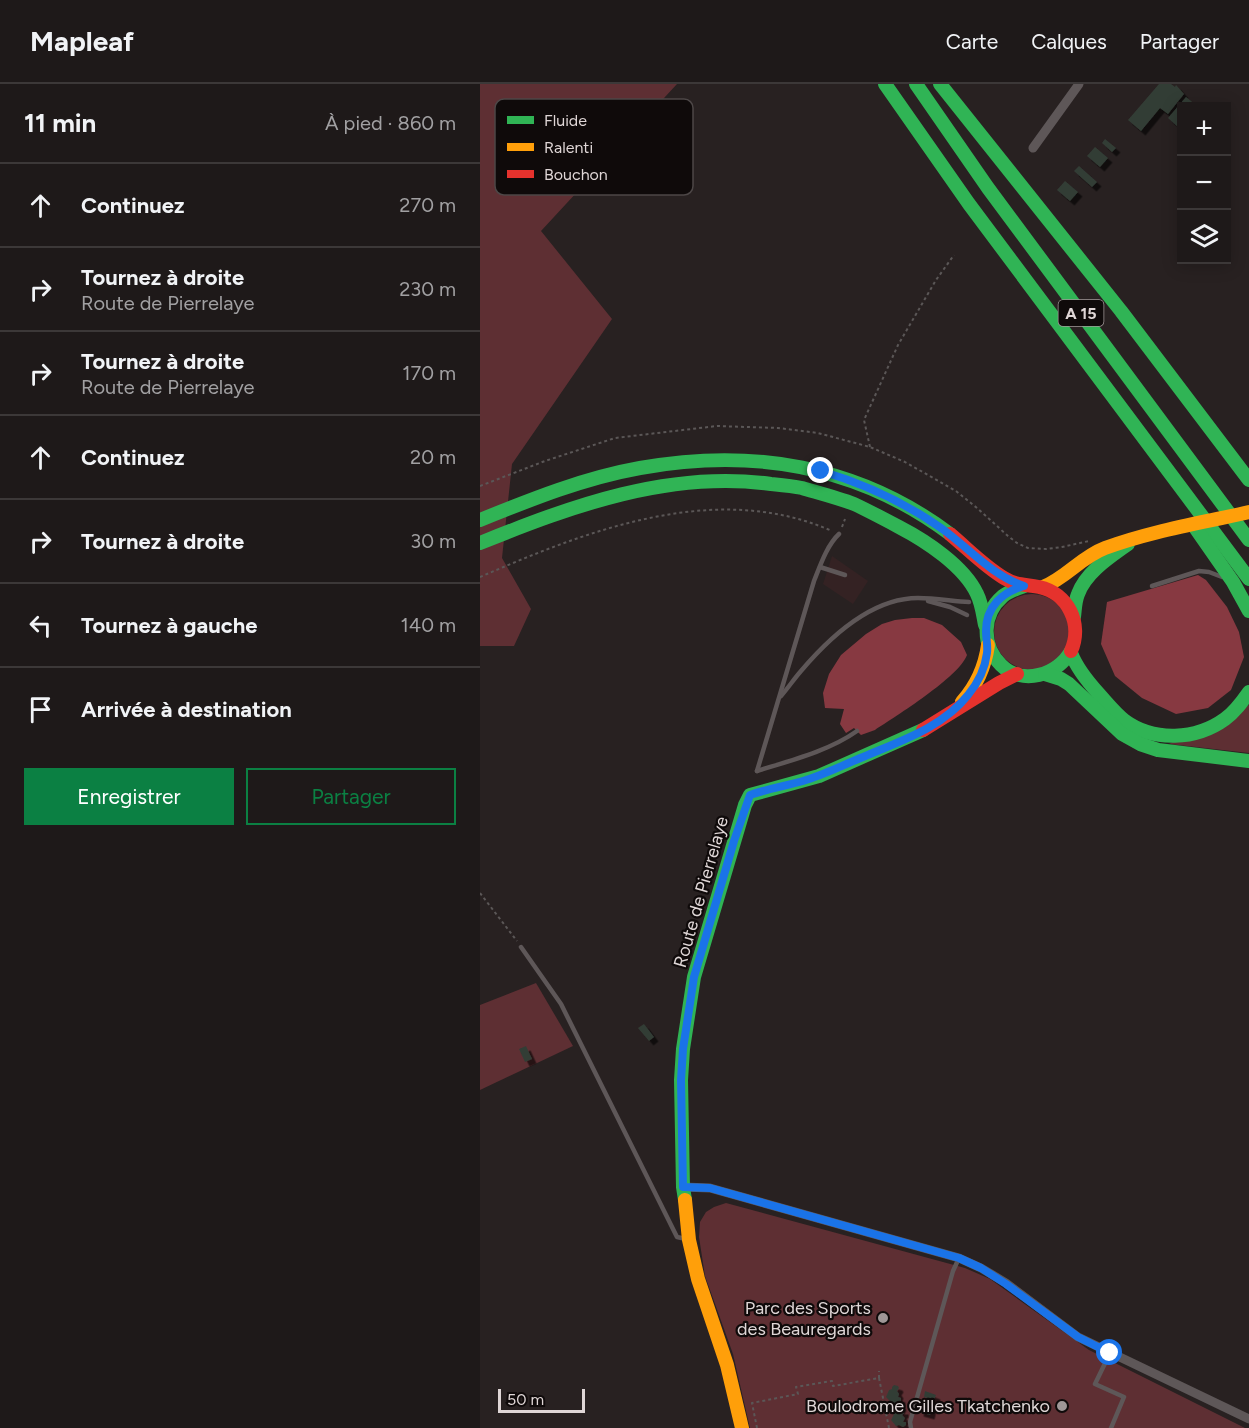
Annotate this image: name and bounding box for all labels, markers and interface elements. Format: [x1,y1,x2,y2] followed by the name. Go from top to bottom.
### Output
[30,24,134,58] text: Mapleaf
[946,29,998,54] text: Carte
[1031,29,1107,54] text: Calques
[1140,29,1219,54] text: Partager
[495,99,693,195] legend
[1177,102,1231,264] map controls
[1177,102,1231,156] button: +
[24,107,96,139] text: 11 min
[325,111,456,135] text: À pied · 860 m
[544,111,587,130] text: Fluide
[544,138,593,157] text: Ralenti
[1177,156,1231,210] button: −
[544,165,608,184] text: Bouchon
[24,189,57,222] icon: ahead
[81,192,185,219] text: Continuez
[399,193,456,217] text: 270 m
[1177,210,1231,264] button: layers
[81,264,244,291] text: Tournez à droite
[24,273,57,306] icon: right
[399,277,456,301] text: 230 m
[81,291,254,315] text: Route de Pierrelaye
[1058,300,1104,326] road number: A 15
[81,348,244,375] text: Tournez à droite
[24,357,57,390] icon: right
[402,361,456,385] text: 170 m
[81,375,254,399] text: Route de Pierrelaye
[24,441,57,474] icon: ahead
[81,444,185,471] text: Continuez
[410,445,456,469] text: 20 m
[807,457,833,483] route end
[24,525,57,558] icon: right
[81,528,244,555] text: Tournez à droite
[410,529,456,553] text: 30 m
[24,609,57,642] icon: left
[81,612,257,639] text: Tournez à gauche
[401,613,456,637] text: 140 m
[24,693,57,726] icon: arrive
[81,696,292,723] text: Arrivée à destination
[24,768,234,825] button: Enregistrer
[246,768,456,825] button: Partager
[669,814,733,970] street label: Route de Pierrelaye
[737,1297,871,1340] place label: Parc des Sports des Beauregards
[876,1311,890,1325] marker: Parc des Sports des Beauregards
[1096,1339,1122,1365] route start
[498,1386,585,1414] scale bar
[507,1390,544,1409] text: 50 m
[806,1395,1050,1417] place label: Boulodrome Gilles Tkatchenko
[1055,1399,1069,1413] marker: Boulodrome Gilles Tkatchenko

